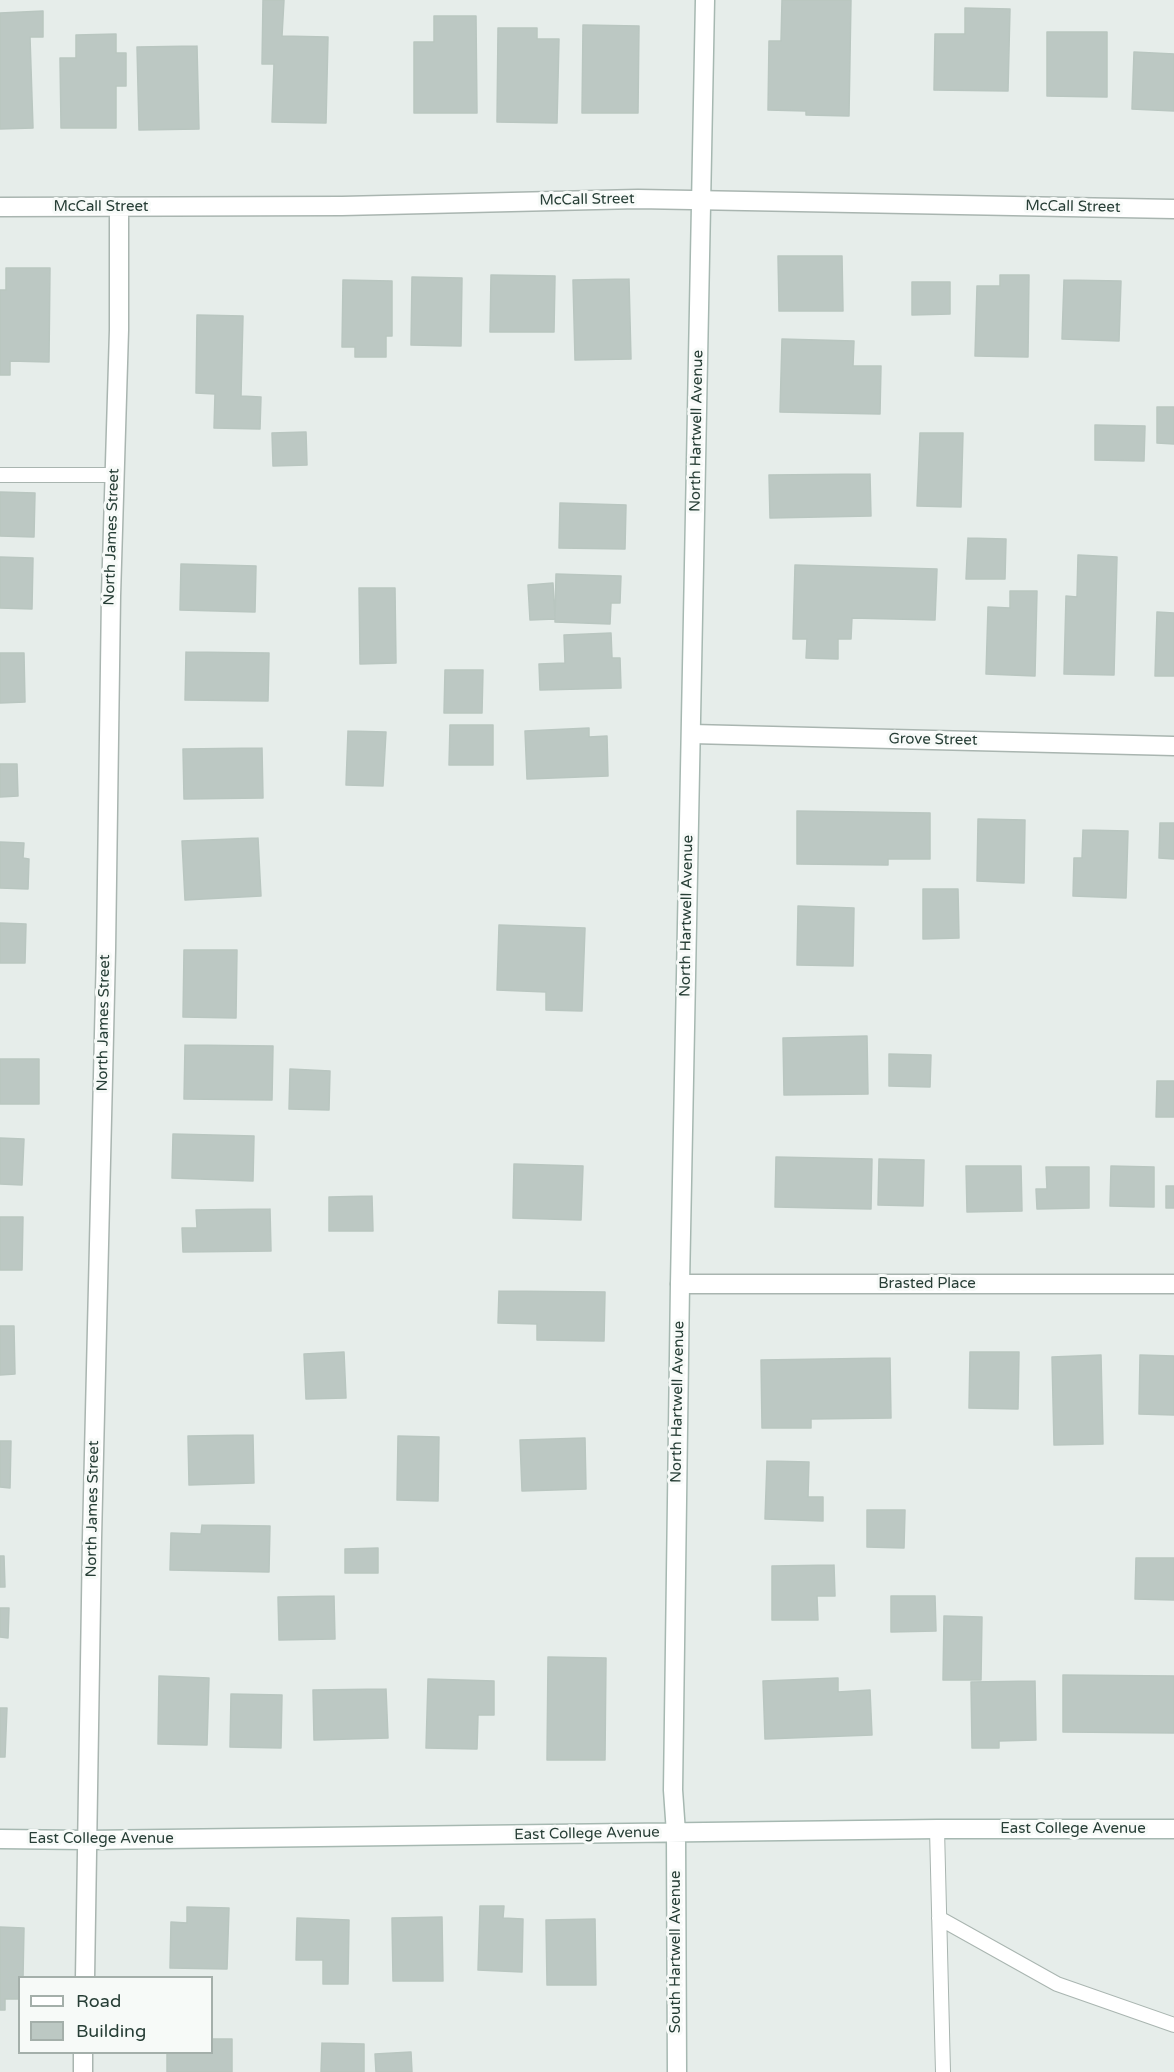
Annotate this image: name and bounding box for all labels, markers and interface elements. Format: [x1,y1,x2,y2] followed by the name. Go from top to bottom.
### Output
[539,190,635,210] street label: McCall Street
[1025,197,1121,217] street label: McCall Street
[53,198,149,216] street label: McCall Street
[687,350,707,512] street label: North Hartwell Avenue
[101,468,123,606] street label: North James Street
[888,730,978,750] street label: Grove Street
[677,835,697,997] street label: North Hartwell Avenue
[94,954,114,1092] street label: North James Street
[878,1275,976,1293] street label: Brasted Place
[668,1321,688,1483] street label: North Hartwell Avenue
[83,1440,103,1578] street label: North James Street
[1000,1820,1146,1838] street label: East College Avenue
[514,1824,660,1844] street label: East College Avenue
[28,1830,174,1848] street label: East College Avenue
[667,1871,685,2033] street label: South Hartwell Avenue
[18,1976,213,2054] legend
[76,1990,121,2012] text: Road
[76,2020,146,2042] text: Building

